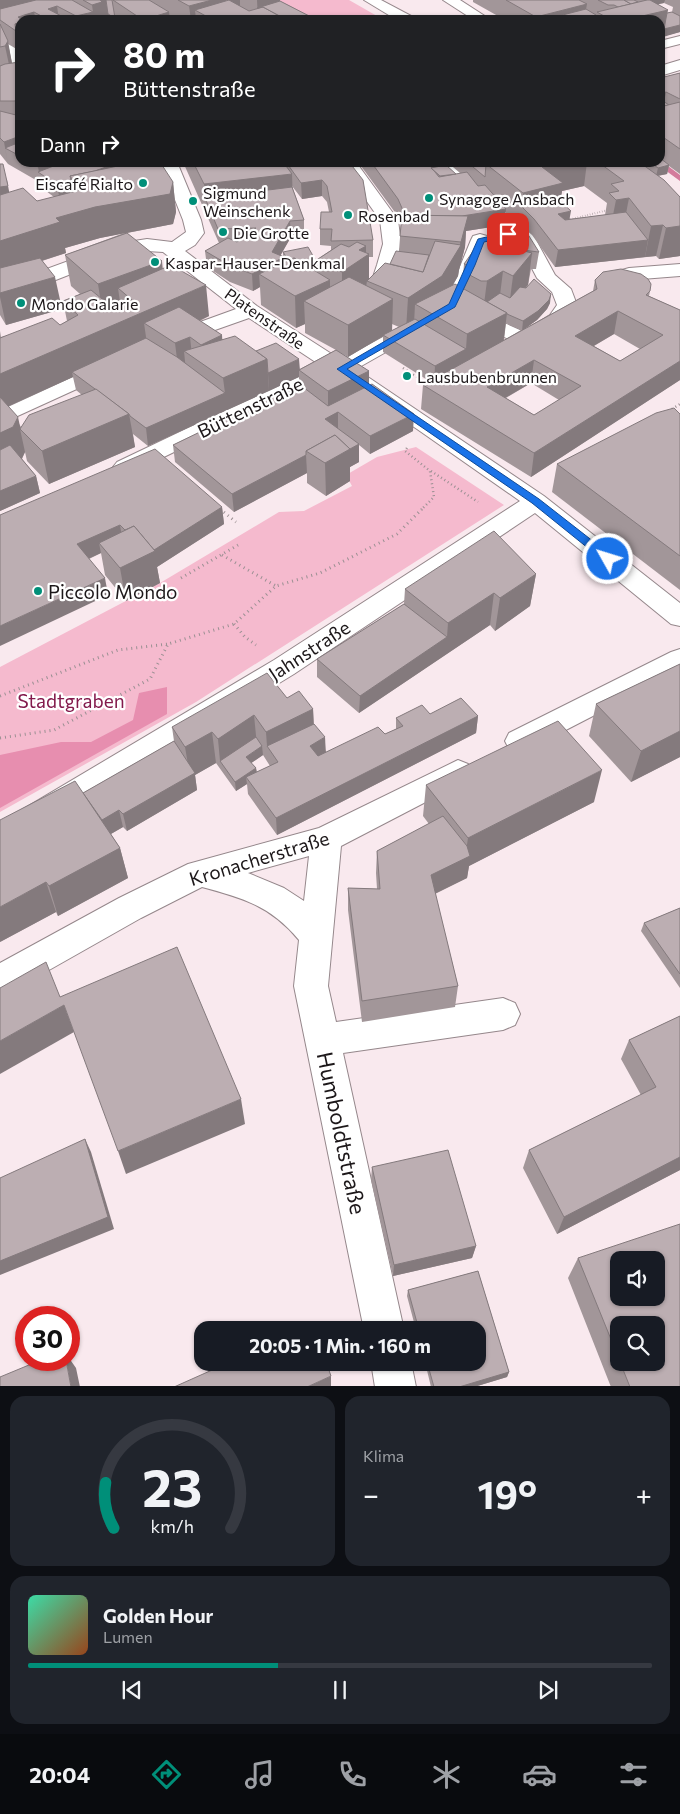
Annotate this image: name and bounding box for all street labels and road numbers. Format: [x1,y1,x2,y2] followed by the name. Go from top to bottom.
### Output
[221,284,309,352] street label: Platenstraße
[194,372,306,442] street label: Büttenstraße
[264,615,354,685] street label: Jahnstraße
[186,826,332,890] street label: Kronacherstraße
[312,1049,372,1217] street label: Humboldtstraße

